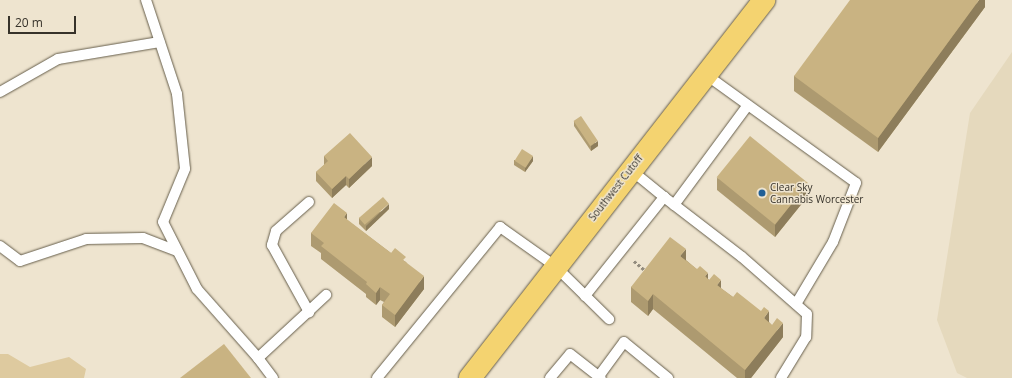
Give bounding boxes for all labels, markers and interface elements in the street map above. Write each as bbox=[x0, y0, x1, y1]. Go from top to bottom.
scale bar bbox=[10, 8, 78, 34]
text: 20 m bbox=[15, 14, 43, 31]
street label: Southwest Cutoff bbox=[587, 153, 645, 223]
place label: Clear Sky Cannabis Worcester bbox=[770, 181, 863, 204]
marker: Clear Sky Cannabis Worcester bbox=[757, 188, 767, 198]

